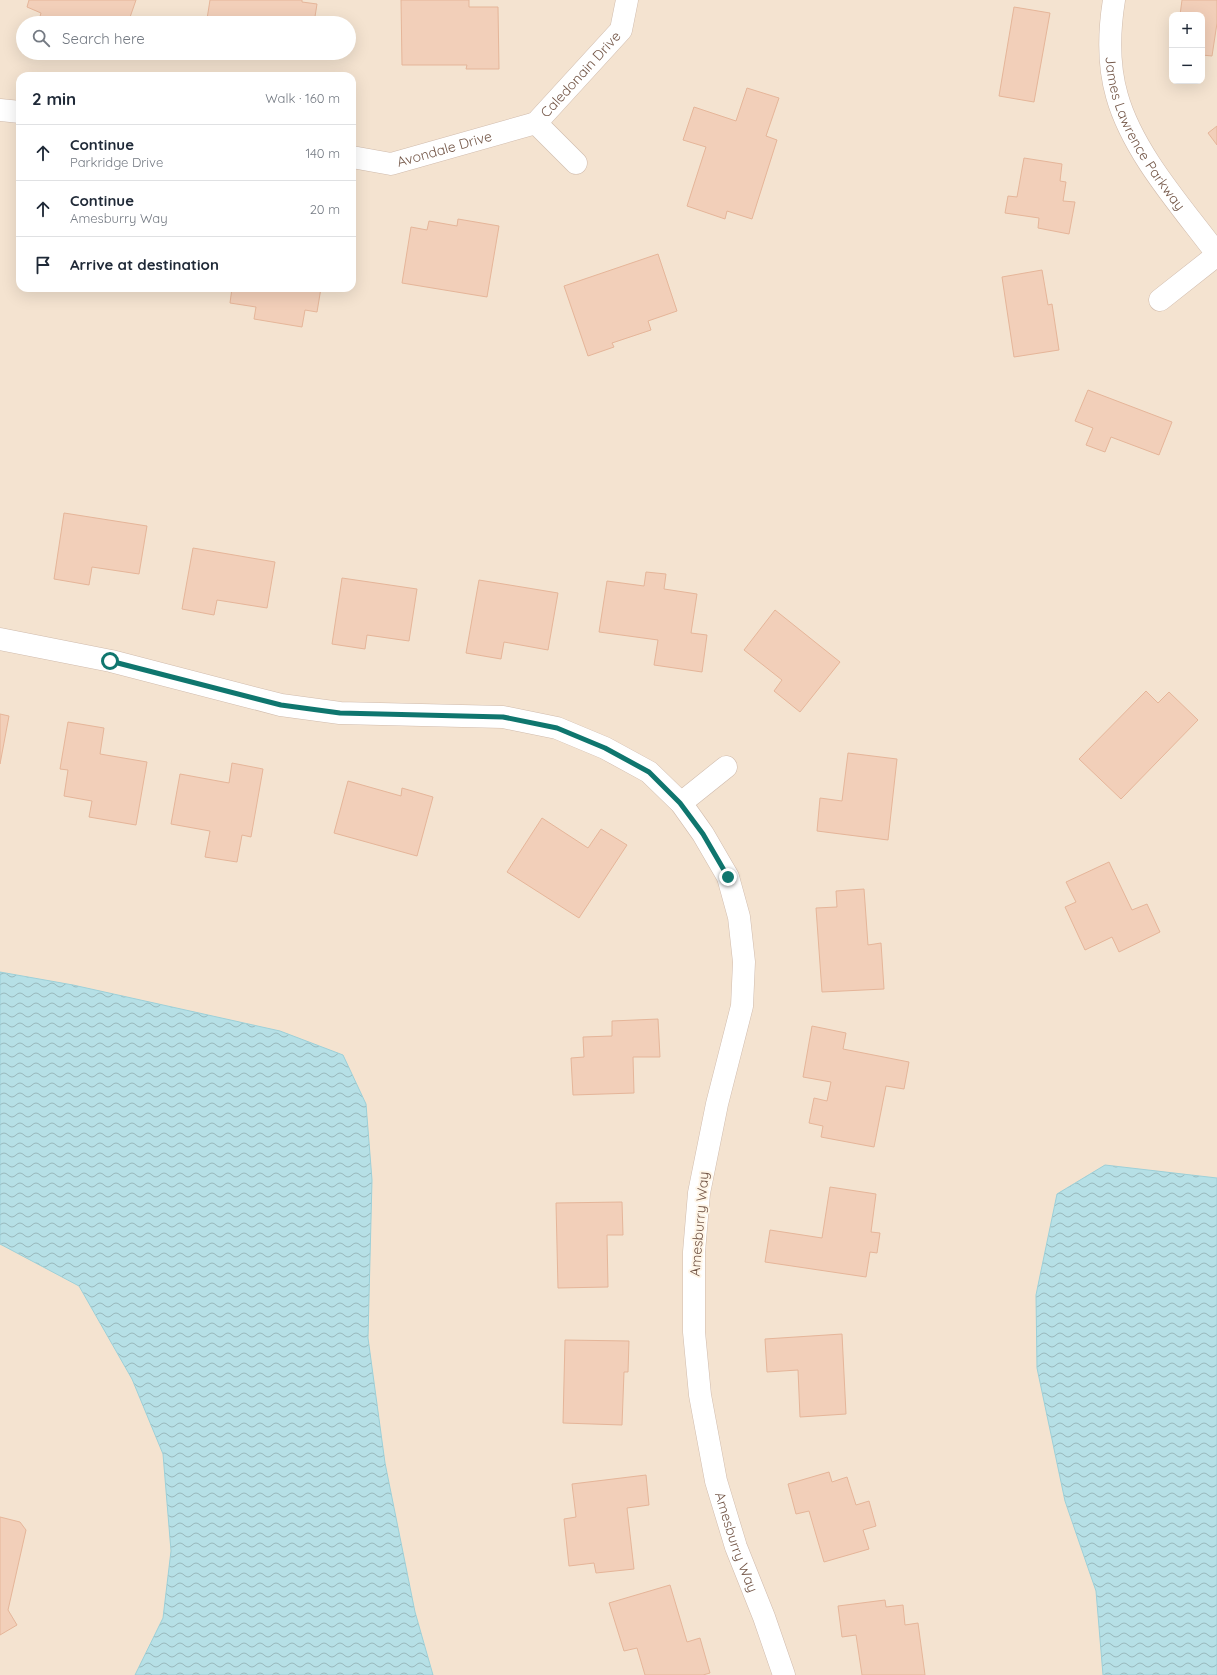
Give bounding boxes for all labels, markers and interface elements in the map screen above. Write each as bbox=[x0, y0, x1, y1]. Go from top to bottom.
map controls bbox=[1169, 12, 1205, 84]
button: + bbox=[1169, 12, 1205, 48]
search box bbox=[16, 16, 356, 60]
icon: search bbox=[30, 27, 52, 49]
street label: Caledonain Drive bbox=[536, 27, 625, 121]
text: Search here bbox=[62, 29, 145, 48]
button: − bbox=[1169, 48, 1205, 84]
street label: James Lawrence Parkway bbox=[1102, 56, 1189, 214]
text: 2 min bbox=[32, 88, 76, 109]
text: Walk · 160 m bbox=[265, 90, 340, 106]
street label: Avondale Drive bbox=[395, 127, 494, 171]
text: Continue bbox=[70, 135, 134, 154]
icon: ahead bbox=[32, 142, 54, 164]
text: 140 m bbox=[305, 145, 340, 161]
text: Parkridge Drive bbox=[70, 154, 163, 170]
text: Continue bbox=[70, 191, 134, 210]
icon: ahead bbox=[32, 198, 54, 220]
text: 20 m bbox=[310, 201, 340, 217]
text: Amesburry Way bbox=[70, 210, 168, 226]
icon: arrive bbox=[32, 254, 54, 276]
text: Arrive at destination bbox=[70, 255, 219, 274]
route start bbox=[101, 652, 119, 670]
route end bbox=[719, 868, 737, 886]
street label: Amesburry Way bbox=[685, 1171, 713, 1277]
street label: Amesburry Way bbox=[711, 1490, 762, 1595]

